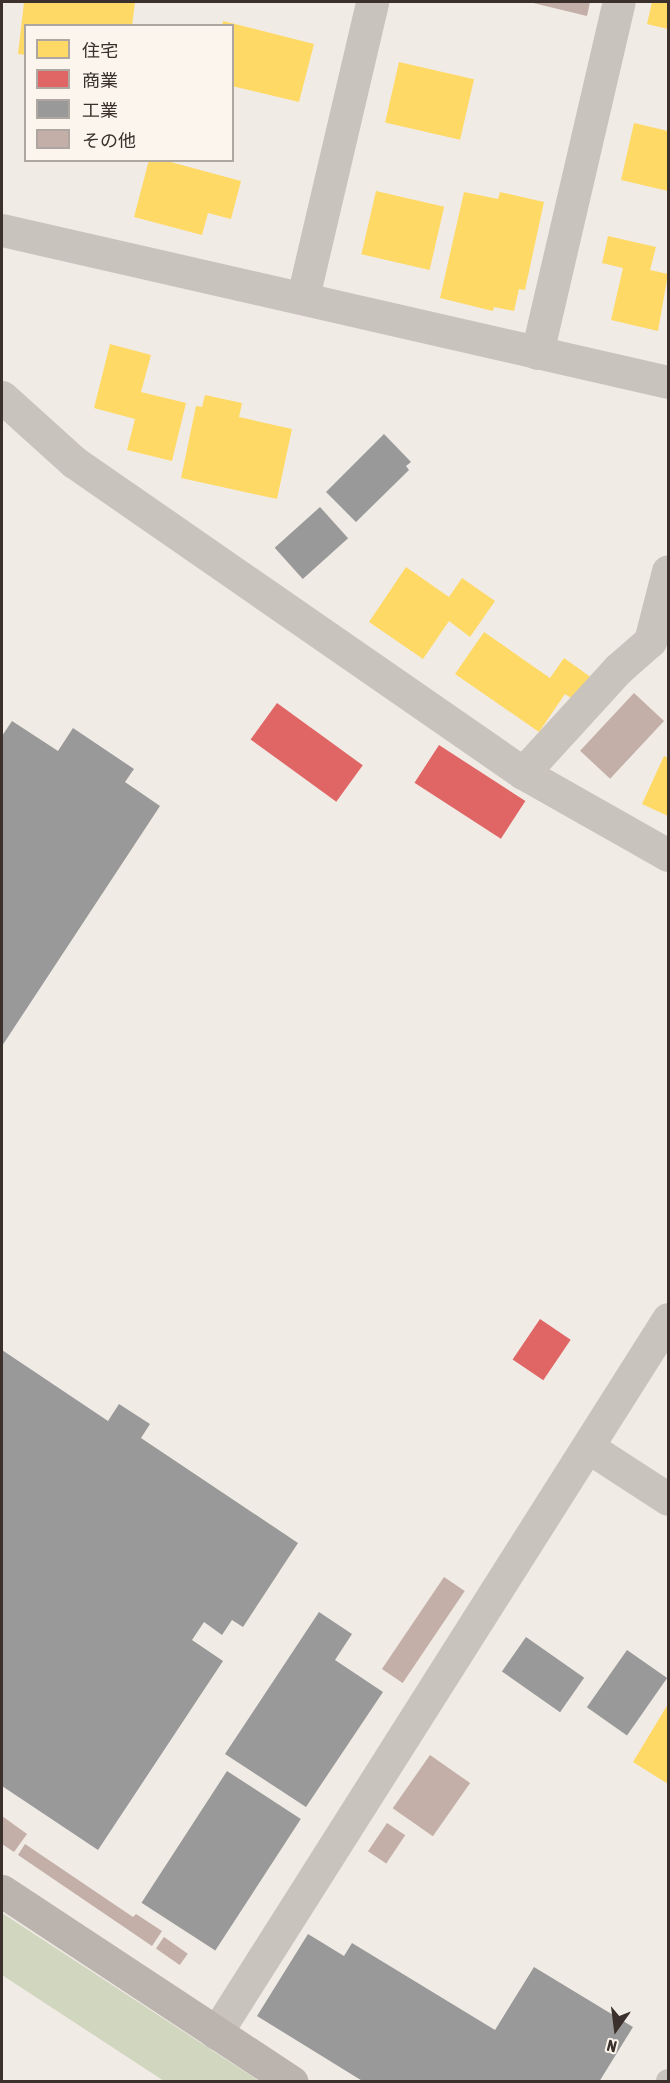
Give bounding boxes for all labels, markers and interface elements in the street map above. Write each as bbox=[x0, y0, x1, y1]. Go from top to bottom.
legend bbox=[24, 24, 234, 162]
text: 住宅 bbox=[82, 40, 118, 61]
text: 商業 bbox=[82, 70, 118, 91]
text: 工業 bbox=[82, 100, 118, 121]
text: その他 bbox=[82, 130, 136, 151]
north arrow bbox=[586, 1999, 646, 2059]
text: N bbox=[605, 2037, 618, 2056]

